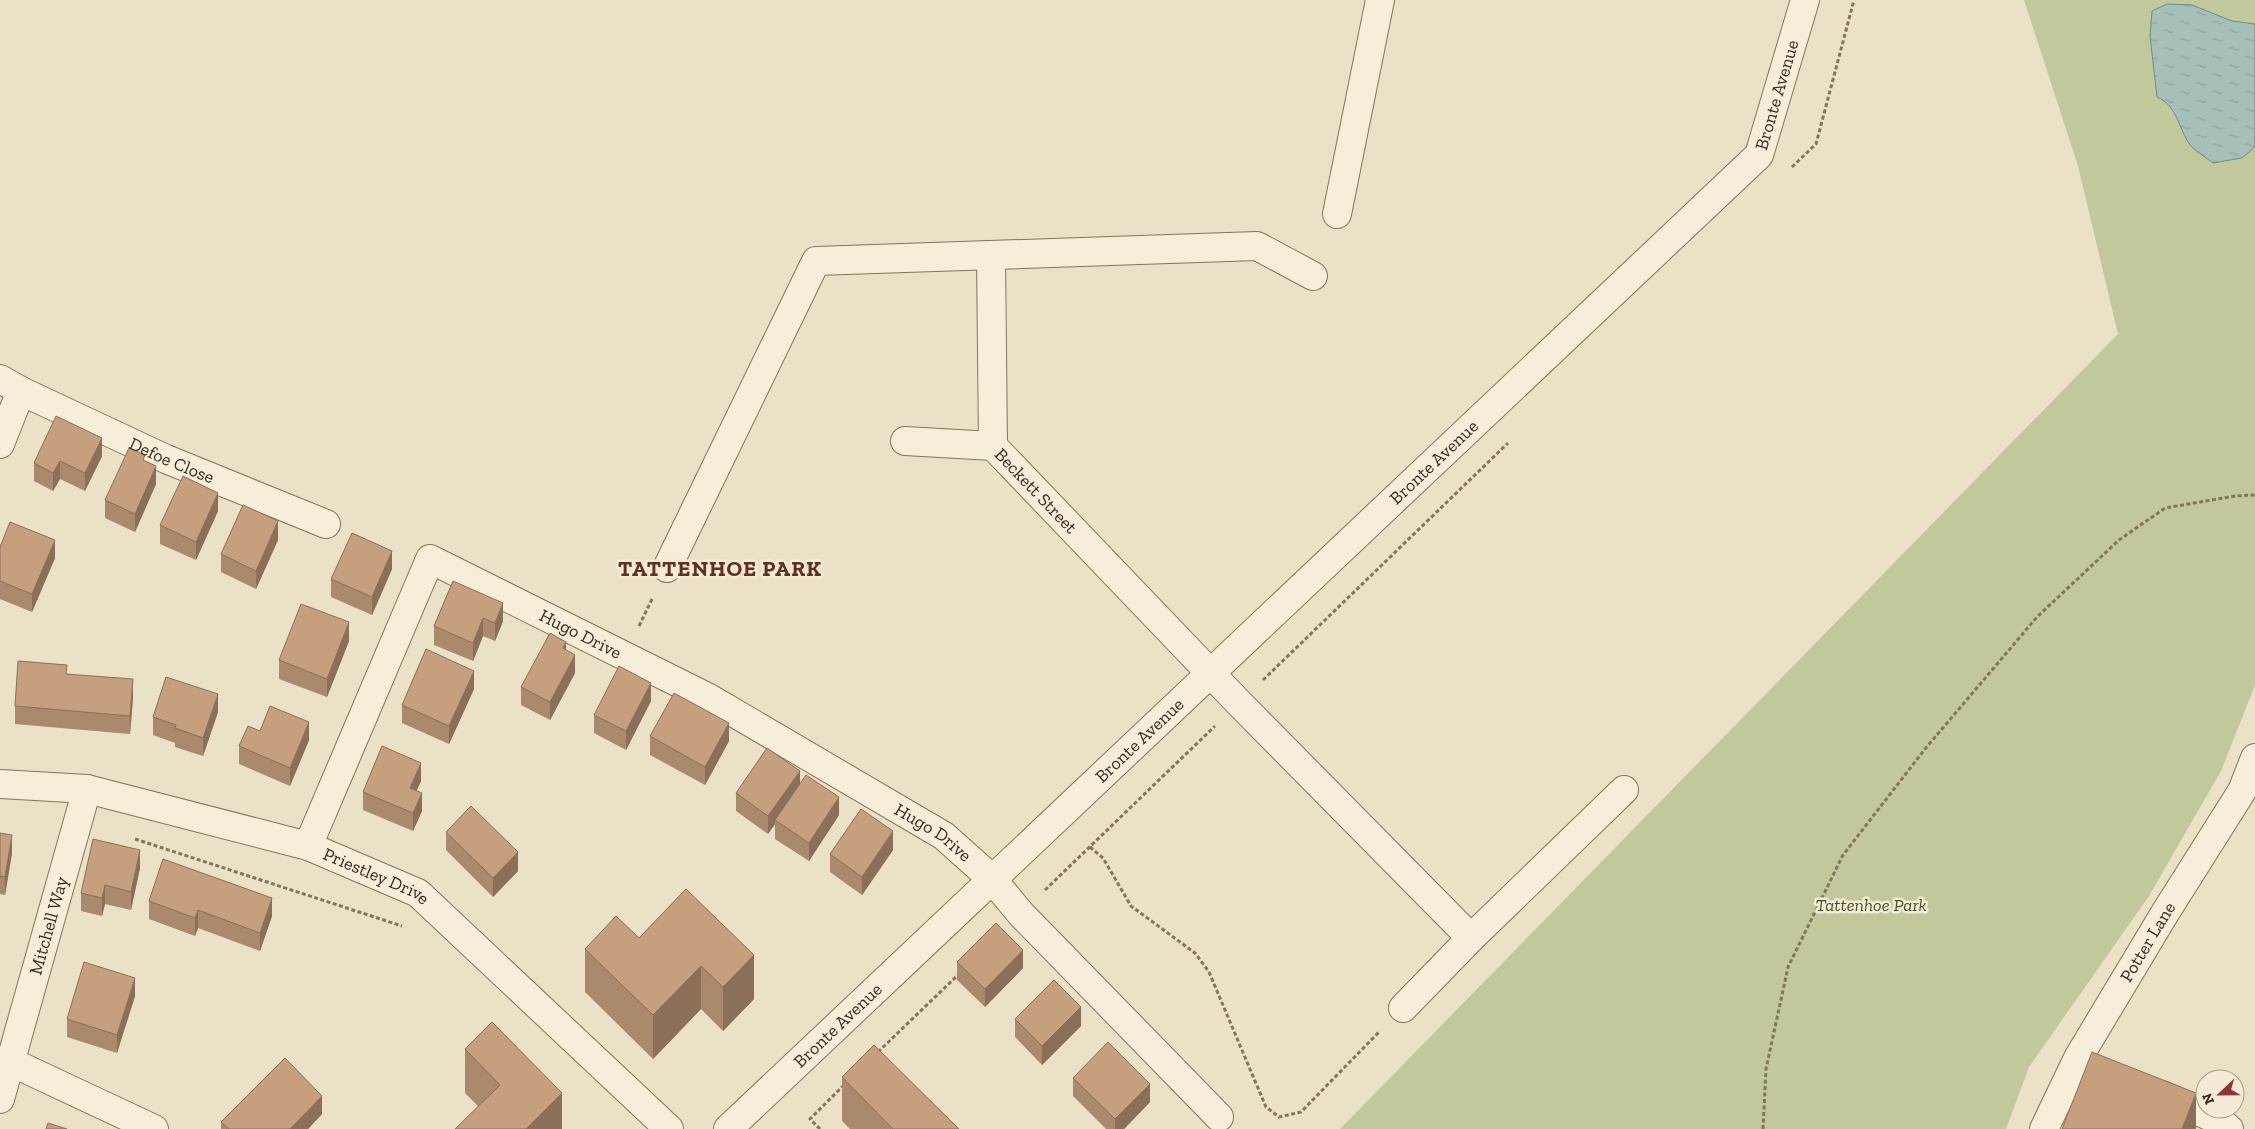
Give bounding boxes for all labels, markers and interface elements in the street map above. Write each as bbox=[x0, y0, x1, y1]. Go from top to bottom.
street label: Bronte Avenue bbox=[1750, 37, 1804, 153]
street label: Bronte Avenue bbox=[1385, 415, 1483, 509]
street label: Defoe Close bbox=[126, 432, 218, 488]
street label: Beckett Street bbox=[990, 443, 1082, 538]
district label: TATTENHOE PARK bbox=[618, 555, 822, 582]
street label: Hugo Drive bbox=[536, 604, 625, 664]
street label: Bronte Avenue bbox=[1091, 693, 1188, 787]
street label: Hugo Drive bbox=[891, 798, 976, 866]
street label: Priestley Drive bbox=[320, 843, 434, 909]
street label: Mitchell Way bbox=[24, 873, 73, 977]
park label: Tattenhoe Park bbox=[1815, 894, 1927, 916]
street label: Potter Lane bbox=[2115, 898, 2180, 986]
street label: Bronte Avenue bbox=[789, 978, 887, 1072]
north arrow bbox=[2195, 1069, 2245, 1119]
text: N bbox=[2198, 1090, 2218, 1107]

